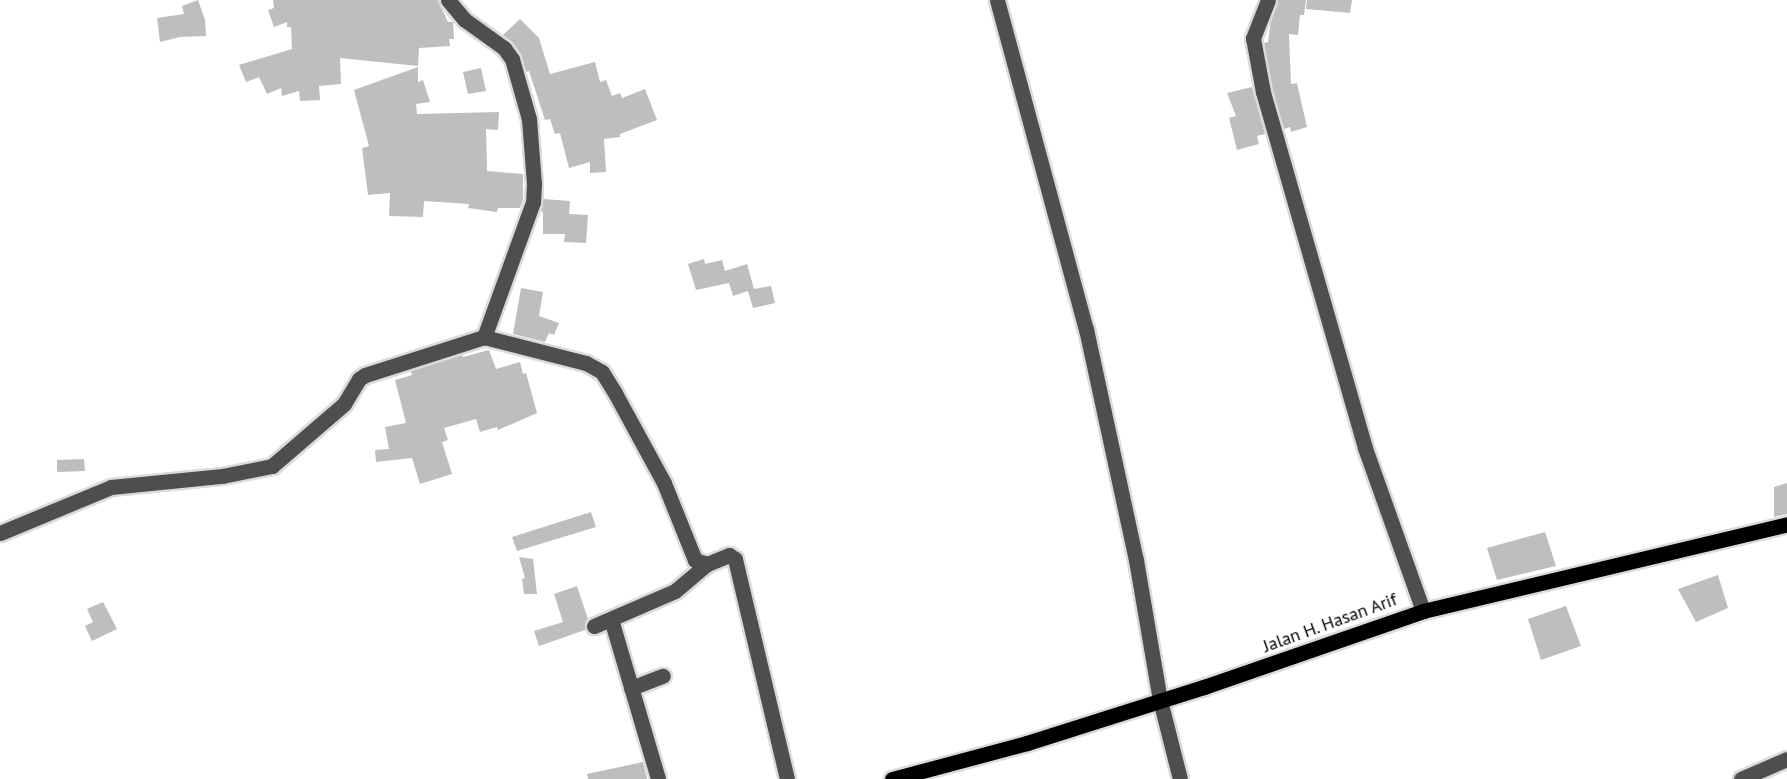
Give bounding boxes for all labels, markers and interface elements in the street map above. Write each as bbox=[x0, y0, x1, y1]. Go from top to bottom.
street label: Jalan H. Hasan Arif bbox=[1259, 588, 1401, 658]

